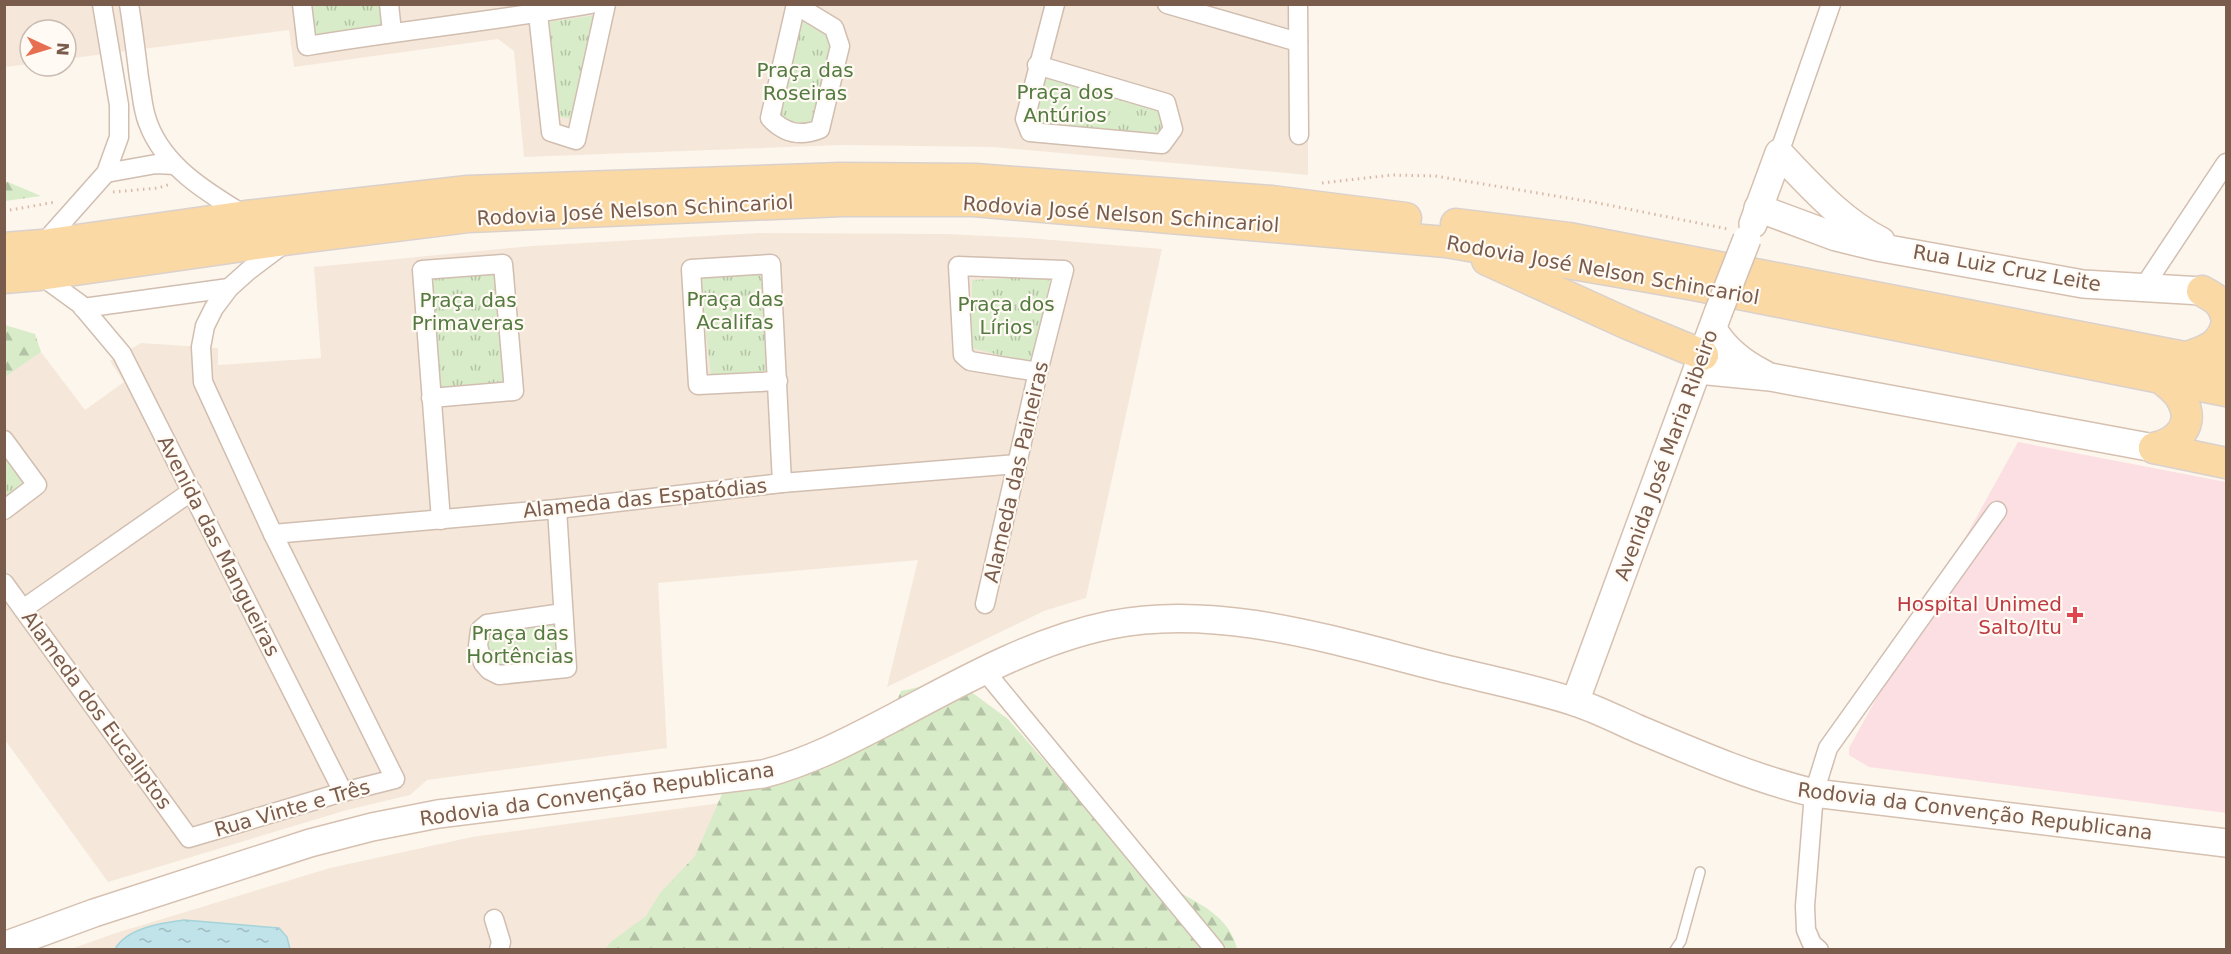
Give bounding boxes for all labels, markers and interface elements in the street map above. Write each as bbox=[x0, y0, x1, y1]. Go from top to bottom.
north arrow bbox=[18, 18, 78, 78]
text: N bbox=[53, 42, 72, 56]
park label: Praça das Roseiras bbox=[756, 58, 854, 105]
park label: Praça dos Antúrios bbox=[1016, 80, 1114, 127]
street label: Rodovia José Nelson Schincariol bbox=[476, 190, 794, 230]
street label: Rodovia José Nelson Schincariol bbox=[962, 191, 1280, 237]
street label: Rodovia José Nelson Schincariol bbox=[1445, 231, 1761, 309]
street label: Rua Luiz Cruz Leite bbox=[1911, 240, 2103, 296]
park label: Praça das Acalifas bbox=[686, 287, 784, 334]
park label: Praça das Primaveras bbox=[412, 288, 524, 335]
park label: Praça dos Lírios bbox=[957, 292, 1055, 339]
street label: Avenida José Maria Ribeiro bbox=[1609, 326, 1723, 584]
street label: Alameda das Paineiras bbox=[979, 359, 1053, 585]
street label: Avenida das Mangueiras bbox=[153, 432, 285, 660]
street label: Alameda das Espatódias bbox=[522, 473, 768, 523]
place label: Hospital Unimed Salto/Itu bbox=[1897, 592, 2062, 639]
street label: Alameda dos Eucaliptos bbox=[17, 606, 177, 814]
marker: Hospital Unimed Salto/Itu bbox=[2066, 606, 2084, 624]
park label: Praça das Hortências bbox=[466, 621, 574, 668]
street label: Rodovia da Convenção Republicana bbox=[418, 757, 776, 831]
street label: Rua Vinte e Três bbox=[211, 774, 373, 842]
street label: Rodovia da Convenção Republicana bbox=[1796, 777, 2154, 845]

